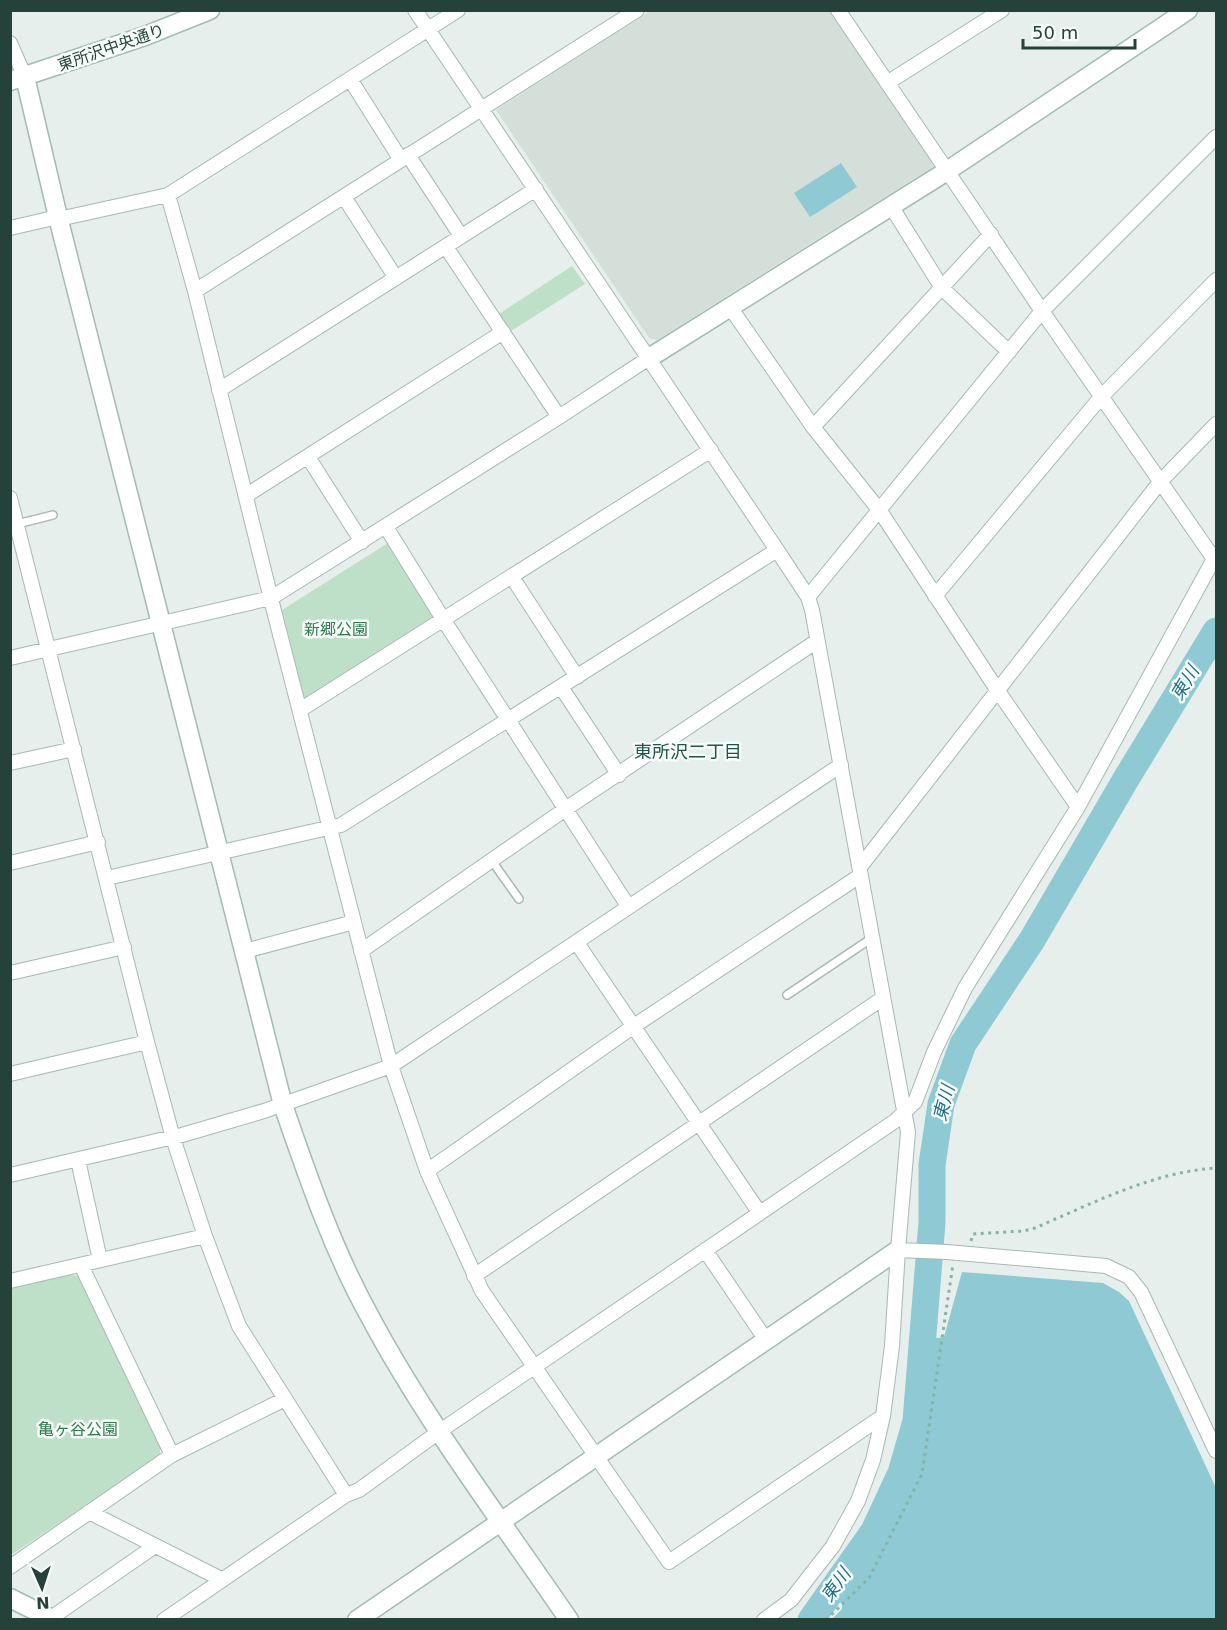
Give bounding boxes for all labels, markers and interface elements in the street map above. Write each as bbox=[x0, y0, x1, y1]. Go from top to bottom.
scale bar bbox=[1023, 12, 1136, 50]
street label: 東所沢中央通り bbox=[55, 20, 167, 75]
text: 50 m bbox=[1032, 22, 1078, 43]
park label: 新郷公園 bbox=[304, 620, 368, 639]
water label: 東川 bbox=[1166, 660, 1204, 704]
district label: 東所沢二丁目 bbox=[634, 741, 742, 762]
water label: 東川 bbox=[929, 1081, 959, 1123]
park label: 亀ヶ谷公園 bbox=[38, 1420, 118, 1439]
north arrow bbox=[12, 1558, 72, 1618]
water label: 東川 bbox=[817, 1562, 856, 1605]
text: N bbox=[36, 1593, 50, 1612]

